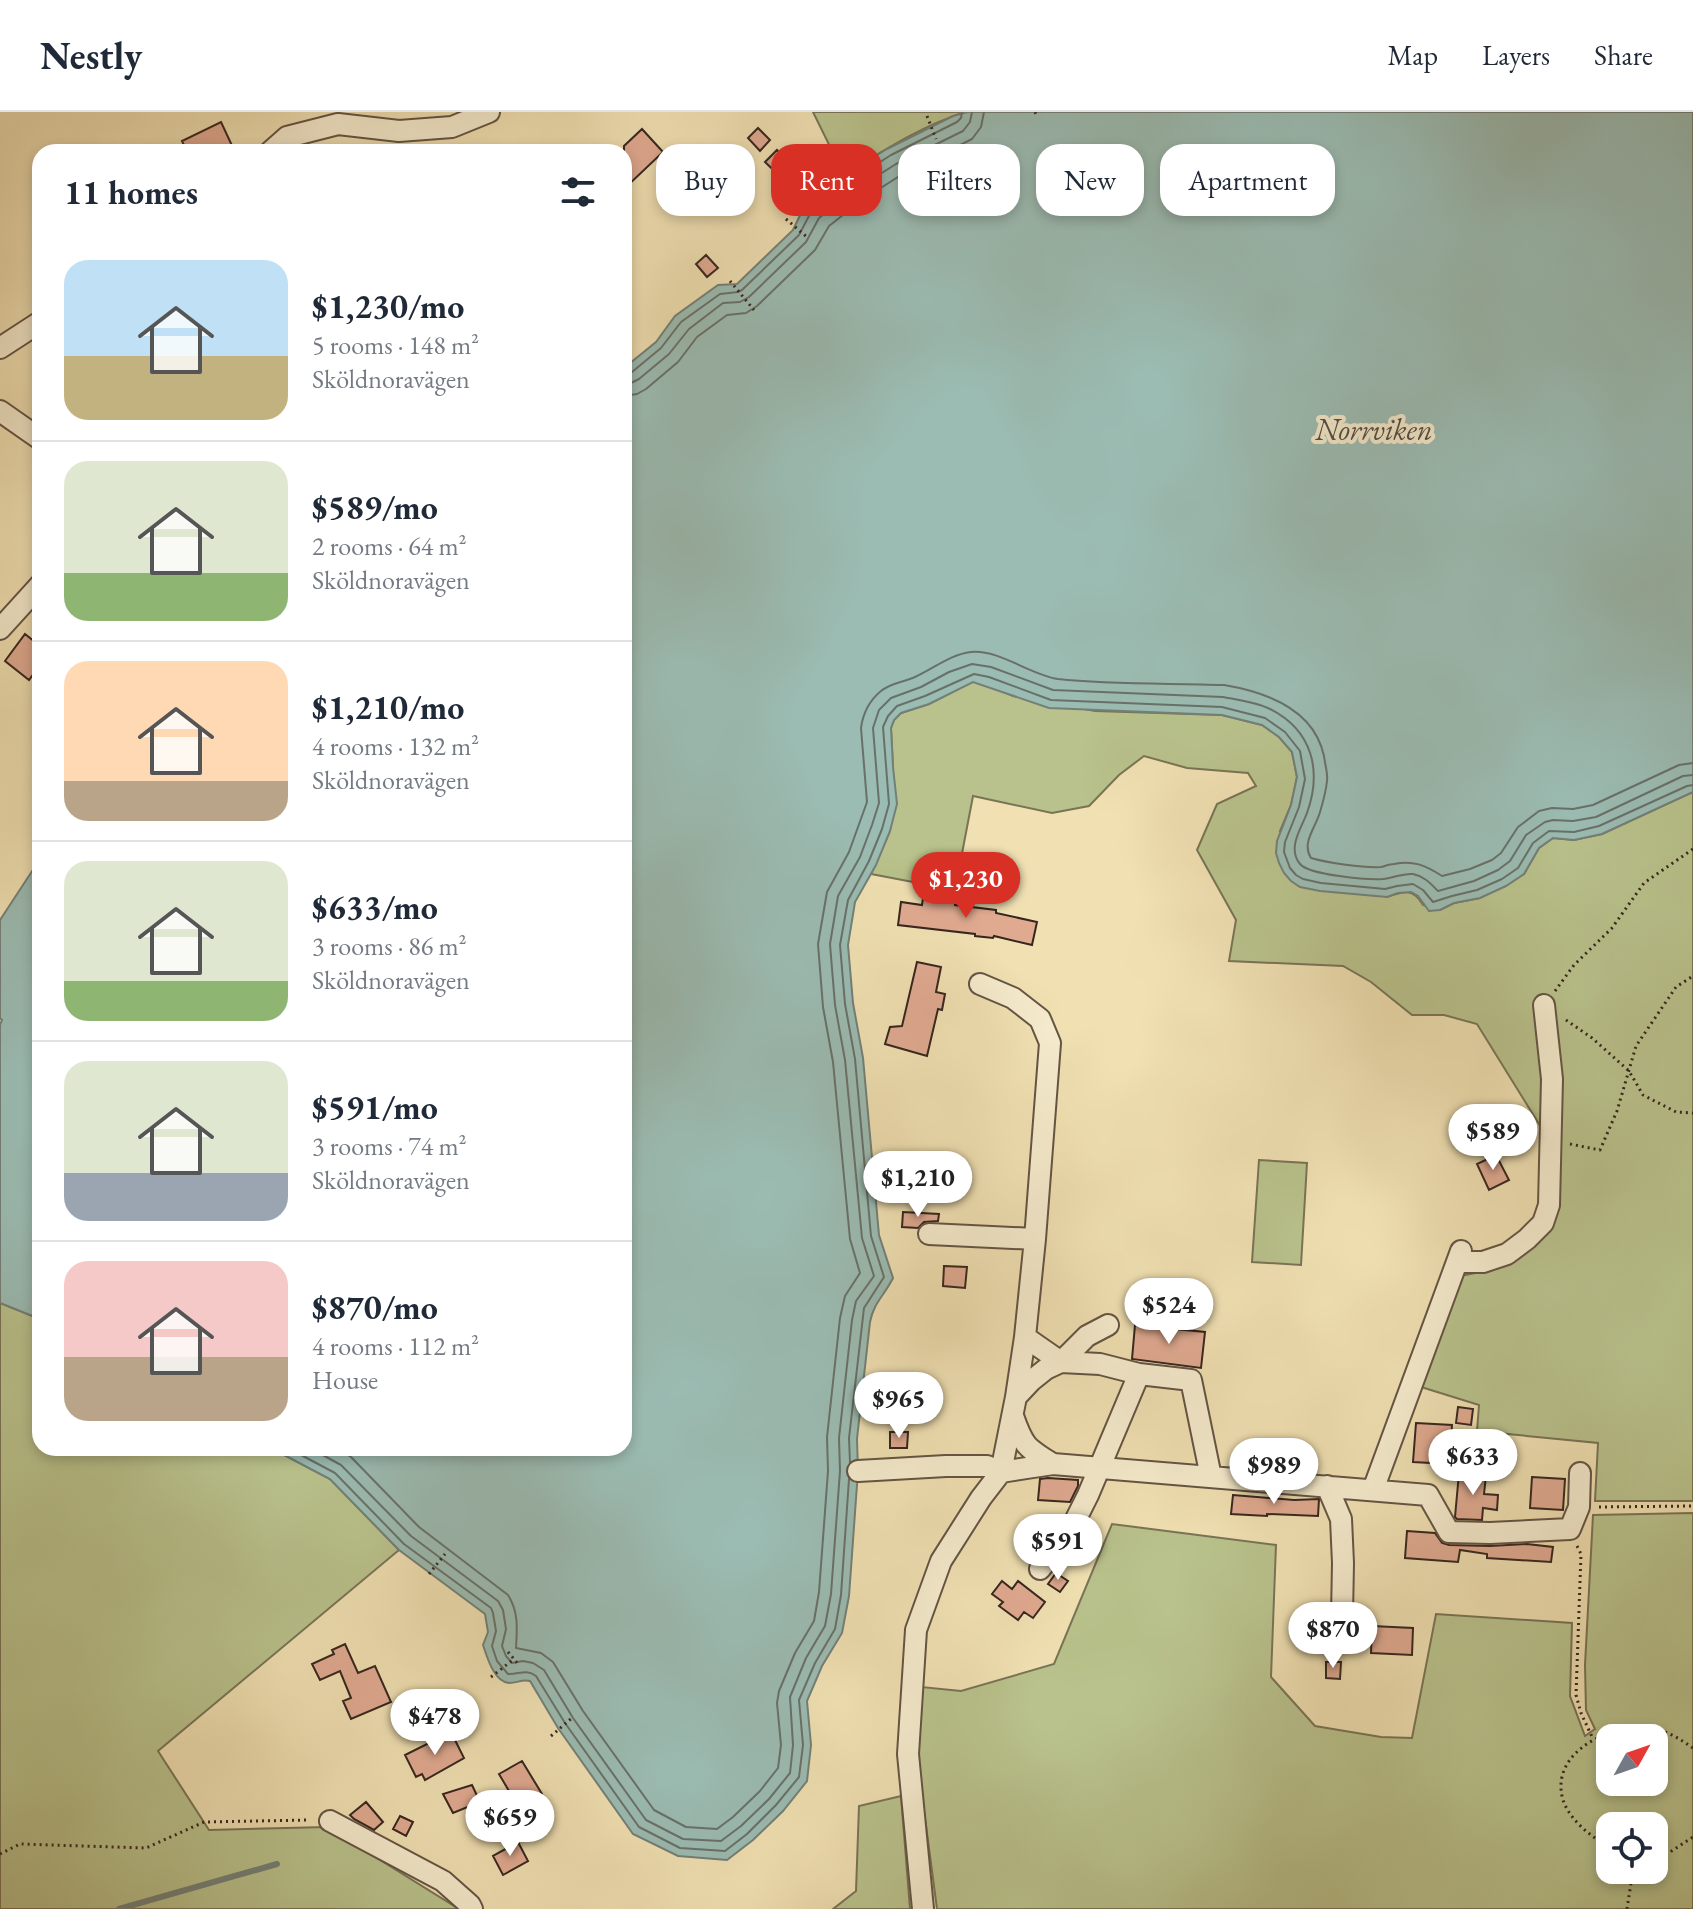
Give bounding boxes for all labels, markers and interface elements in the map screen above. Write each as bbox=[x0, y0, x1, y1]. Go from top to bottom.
text: Nestly bbox=[40, 31, 142, 80]
text: Map bbox=[1388, 37, 1438, 73]
text: Layers bbox=[1482, 37, 1550, 73]
text: Share bbox=[1594, 37, 1653, 73]
chip: Buy bbox=[656, 144, 755, 216]
chip: Rent bbox=[771, 144, 882, 216]
chip: Filters bbox=[898, 144, 1020, 216]
chip: New bbox=[1036, 144, 1144, 216]
chip: Apartment bbox=[1160, 144, 1335, 216]
text: 11 homes bbox=[64, 170, 198, 214]
icon: filters bbox=[556, 170, 600, 214]
text: $1,230/mo bbox=[312, 284, 464, 328]
icon: home bbox=[128, 292, 224, 388]
text: 5 rooms · 148 m² bbox=[312, 328, 479, 362]
text: Sköldnoravägen bbox=[312, 362, 470, 396]
water label: Norrviken bbox=[1314, 410, 1433, 449]
text: $589/mo bbox=[312, 485, 438, 529]
icon: home bbox=[128, 493, 224, 589]
text: 2 rooms · 64 m² bbox=[312, 529, 467, 563]
text: Sköldnoravägen bbox=[312, 563, 470, 597]
text: $1,210/mo bbox=[312, 685, 464, 729]
icon: home bbox=[128, 693, 224, 789]
text: 4 rooms · 132 m² bbox=[312, 729, 479, 763]
text: Sköldnoravägen bbox=[312, 763, 470, 797]
pin: $1,230 bbox=[901, 852, 1031, 920]
text: $1,230 bbox=[929, 861, 1003, 895]
text: $633/mo bbox=[312, 885, 438, 929]
icon: home bbox=[128, 893, 224, 989]
text: 3 rooms · 86 m² bbox=[312, 929, 467, 963]
text: Sköldnoravägen bbox=[312, 963, 470, 997]
text: $591/mo bbox=[312, 1085, 438, 1129]
icon: home bbox=[128, 1093, 224, 1189]
pin: $589 bbox=[1446, 1104, 1540, 1172]
text: $589 bbox=[1466, 1113, 1520, 1147]
text: 3 rooms · 74 m² bbox=[312, 1129, 467, 1163]
pin: $1,210 bbox=[853, 1151, 983, 1219]
text: $1,210 bbox=[881, 1160, 955, 1194]
text: Sköldnoravägen bbox=[312, 1163, 470, 1197]
pin: $524 bbox=[1122, 1278, 1216, 1346]
text: $870/mo bbox=[312, 1285, 438, 1329]
text: $524 bbox=[1142, 1287, 1196, 1321]
icon: home bbox=[128, 1293, 224, 1389]
text: 4 rooms · 112 m² bbox=[312, 1329, 479, 1363]
text: House bbox=[312, 1363, 378, 1397]
pin: $965 bbox=[852, 1372, 946, 1440]
text: $965 bbox=[872, 1381, 926, 1415]
pin: $633 bbox=[1426, 1429, 1520, 1497]
pin: $989 bbox=[1227, 1438, 1321, 1506]
text: $633 bbox=[1446, 1438, 1500, 1472]
text: $989 bbox=[1247, 1447, 1301, 1481]
pin: $591 bbox=[1011, 1514, 1105, 1582]
text: $591 bbox=[1031, 1523, 1085, 1557]
pin: $870 bbox=[1286, 1602, 1380, 1670]
text: $870 bbox=[1306, 1611, 1360, 1645]
pin: $478 bbox=[388, 1689, 482, 1757]
text: $478 bbox=[408, 1698, 462, 1732]
north arrow bbox=[1596, 1724, 1668, 1796]
map controls bbox=[1596, 1724, 1668, 1884]
pin: $659 bbox=[463, 1790, 557, 1858]
text: $659 bbox=[483, 1799, 537, 1833]
button: locate bbox=[1596, 1812, 1668, 1884]

